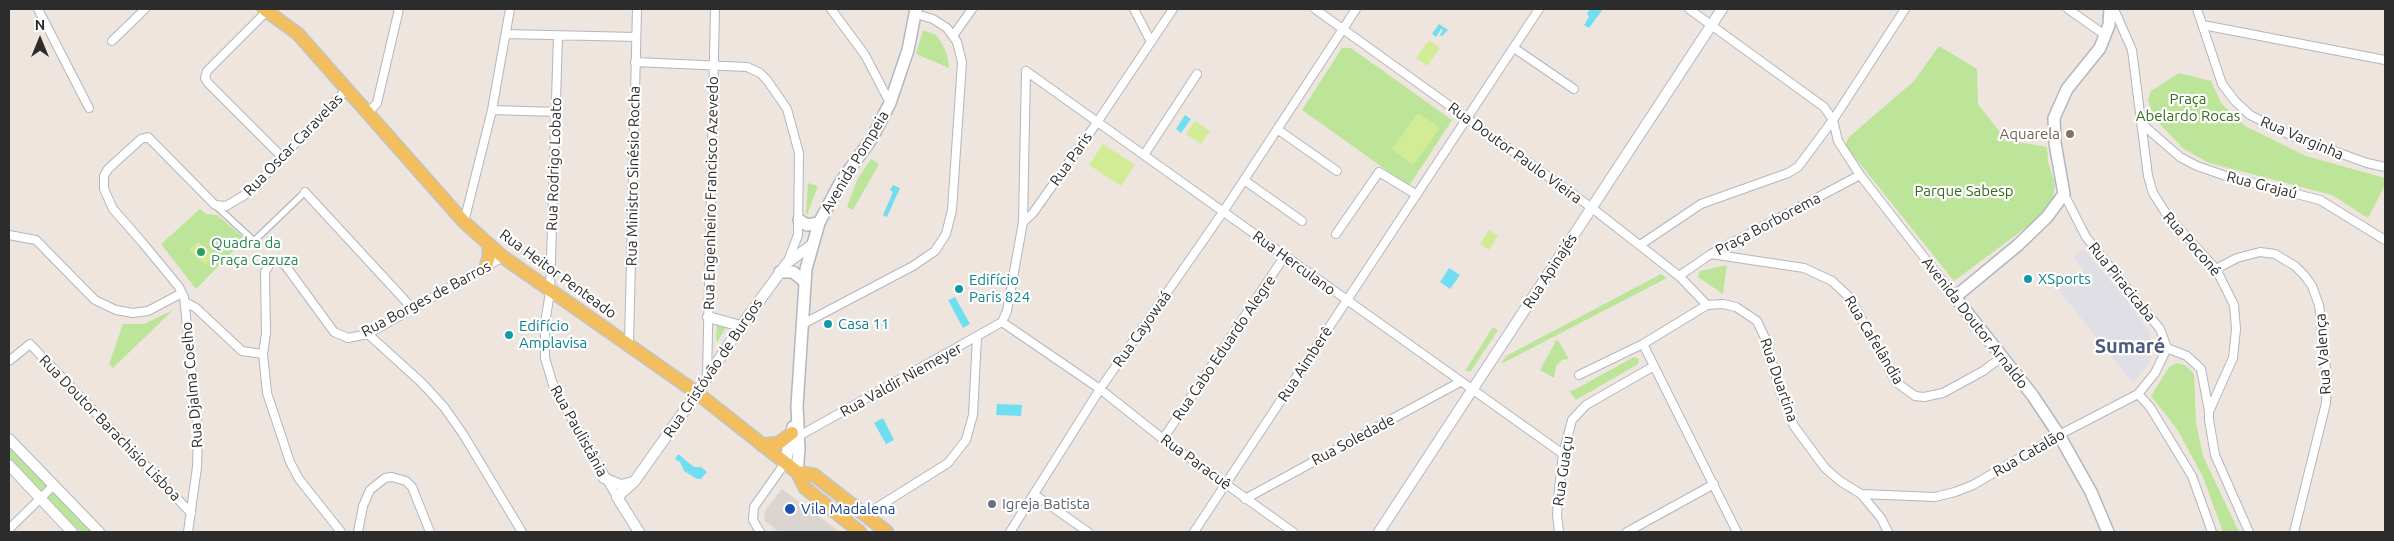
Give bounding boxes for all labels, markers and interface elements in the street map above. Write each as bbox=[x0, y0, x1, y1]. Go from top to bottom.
north arrow bbox=[15, 15, 65, 65]
text: N bbox=[35, 17, 45, 33]
street label: Rua Engenheiro Francisco Azevedo bbox=[700, 76, 722, 310]
street label: Rua Ministro Sinésio Rocha bbox=[622, 86, 644, 266]
street label: Rua Oscar Caravelas bbox=[240, 90, 346, 200]
park label: Praça Abelardo Rocas bbox=[2136, 90, 2240, 125]
street label: Rua Rodrigo Lobato bbox=[543, 97, 565, 231]
street label: Rua Doutor Paulo Vieira bbox=[1445, 98, 1585, 208]
street label: Avenida Pompeia bbox=[817, 108, 893, 216]
street label: Rua Varginha bbox=[2258, 112, 2346, 164]
place label: Aquarela bbox=[2000, 125, 2060, 143]
marker: Aquarela bbox=[2064, 128, 2076, 140]
street label: Rua Paris bbox=[1046, 129, 1096, 189]
street label: Rua Grajaú bbox=[2225, 168, 2299, 202]
park label: Parque Sabesp bbox=[1914, 182, 2014, 200]
street label: Praça Borborema bbox=[1712, 189, 1824, 259]
street label: Rua Poconé bbox=[2159, 208, 2225, 280]
street label: Rua Heitor Penteado bbox=[496, 226, 620, 322]
street label: Rua Herculano bbox=[1249, 227, 1339, 299]
street label: Rua Apinajés bbox=[1519, 230, 1581, 312]
place label: Quadra da Praça Cazuza bbox=[211, 234, 298, 269]
street label: Rua Piracicaba bbox=[2085, 239, 2159, 325]
marker: Quadra da Praça Cazuza bbox=[195, 246, 207, 258]
street label: Avenida Doutor Arnaldo bbox=[1918, 254, 2032, 392]
street label: Rua Borges de Barros bbox=[358, 257, 494, 341]
place label: XSports bbox=[2038, 270, 2091, 288]
place label: Edifício Paris 824 bbox=[969, 271, 1030, 306]
street label: Rua Cabo Eduardo Alegre bbox=[1169, 272, 1279, 424]
marker: XSports bbox=[2022, 273, 2034, 285]
marker: Edifício Paris 824 bbox=[953, 283, 965, 295]
street label: Rua Cayowaá bbox=[1109, 287, 1175, 371]
street label: Rua Cafelândia bbox=[1840, 292, 1908, 388]
street label: Rua Cristóvão de Burgos bbox=[660, 295, 766, 441]
street label: Rua Valença bbox=[2311, 313, 2335, 395]
place label: Casa 11 bbox=[838, 315, 889, 333]
place label: Edifício Amplavisa bbox=[519, 317, 587, 352]
marker: Casa 11 bbox=[822, 318, 834, 330]
street label: Rua Djalma Coelho bbox=[178, 321, 206, 449]
street label: Rua Aimberê bbox=[1274, 323, 1336, 405]
marker: Edifício Amplavisa bbox=[503, 329, 515, 341]
district label: Sumaré bbox=[2095, 334, 2165, 358]
street label: Rua Duartina bbox=[1756, 336, 1802, 424]
street label: Rua Valdir Niemeyer bbox=[837, 339, 965, 421]
street label: Rua Doutor Barachisio Lisboa bbox=[35, 351, 185, 505]
street label: Rua Paulistânia bbox=[546, 382, 612, 480]
street label: Rua Soledade bbox=[1308, 411, 1398, 469]
street label: Rua Catalão bbox=[1990, 425, 2068, 481]
street label: Rua Paracuê bbox=[1157, 430, 1235, 494]
street label: Rua Guaçu bbox=[1549, 435, 1577, 507]
place label: Igreja Batista bbox=[1002, 495, 1090, 513]
marker: Igreja Batista bbox=[986, 498, 998, 510]
place label: Vila Madalena bbox=[801, 500, 895, 518]
marker: Vila Madalena bbox=[783, 502, 797, 516]

